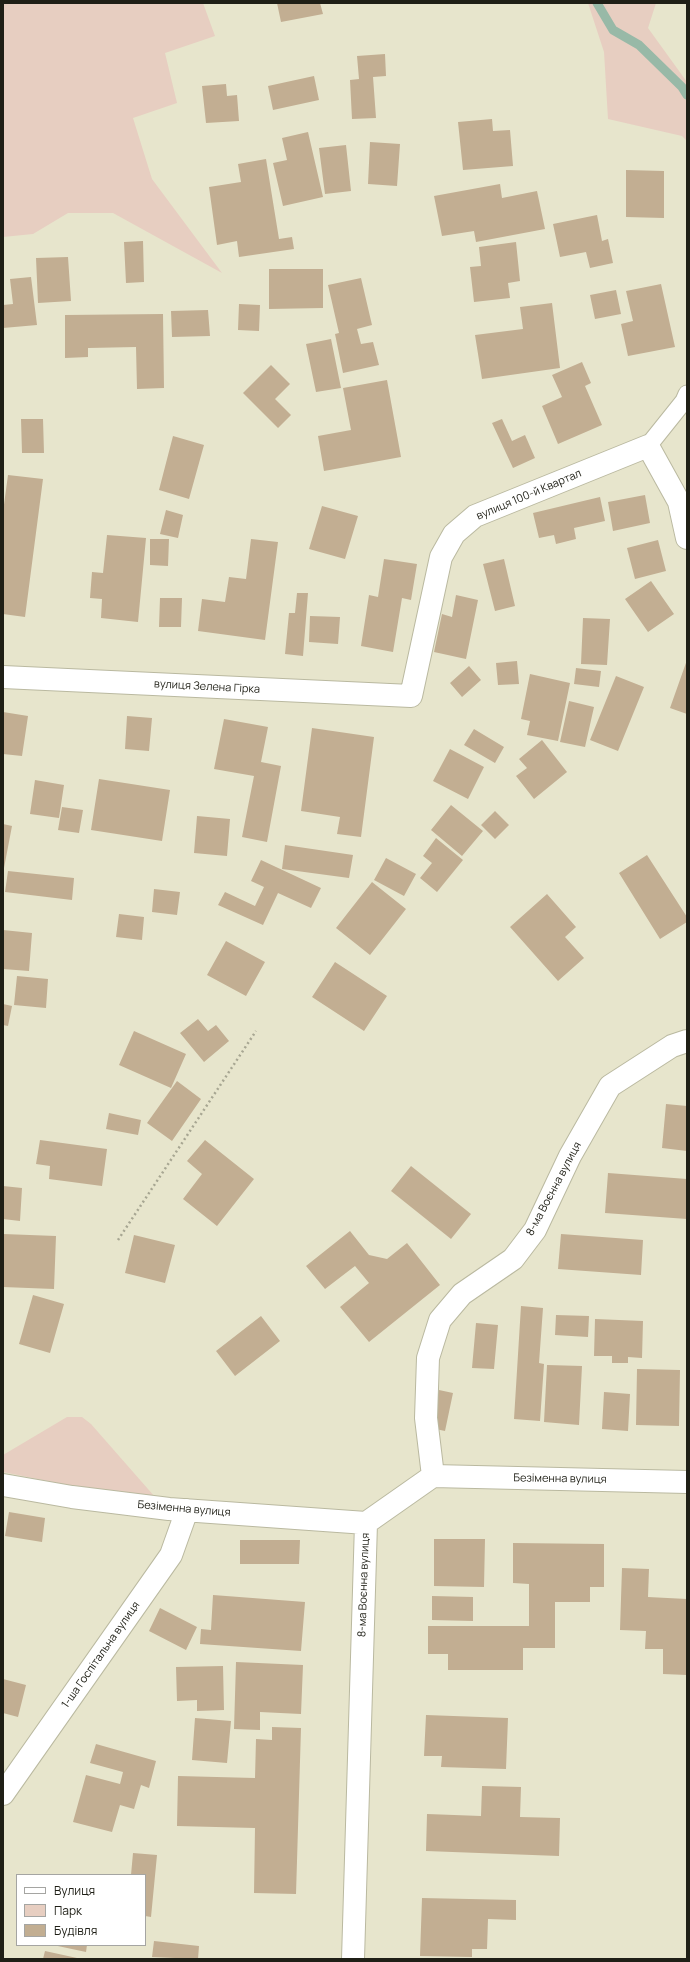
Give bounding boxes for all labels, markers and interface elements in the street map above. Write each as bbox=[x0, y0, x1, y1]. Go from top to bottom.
street label: вулиця 100-й Квартал bbox=[475, 467, 583, 523]
street label: вулиця Зелена Гірка bbox=[154, 678, 260, 696]
street label: 8-ма Воєнна вулиця bbox=[524, 1140, 584, 1238]
street label: Безіменна вулиця bbox=[513, 1472, 607, 1486]
street label: Безіменна вулиця bbox=[137, 1498, 231, 1520]
street label: 8-ма Воєнна вулиця bbox=[356, 1533, 372, 1637]
street label: 1-ша Госпітальна вулиця bbox=[59, 1599, 143, 1711]
legend bbox=[16, 1874, 146, 1946]
text: Вулиця bbox=[54, 1882, 95, 1899]
text: Парк bbox=[54, 1902, 82, 1919]
text: Будівля bbox=[54, 1922, 97, 1939]

